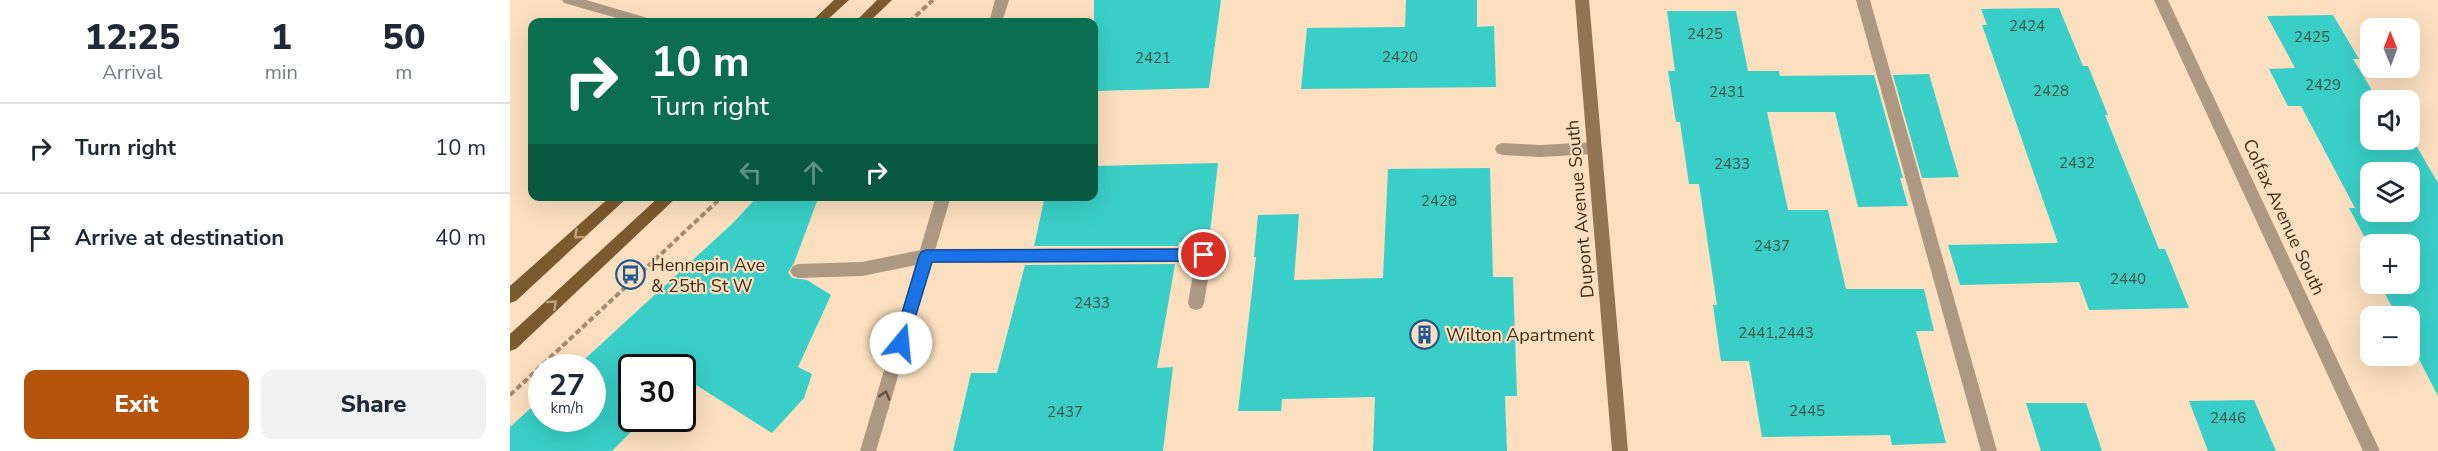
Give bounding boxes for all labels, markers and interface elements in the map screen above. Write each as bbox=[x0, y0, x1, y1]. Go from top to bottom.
text: 12:25 bbox=[84, 13, 180, 62]
text: 1 bbox=[270, 13, 292, 62]
text: 50 bbox=[382, 13, 426, 62]
house number: 2424 bbox=[2009, 16, 2045, 36]
north arrow bbox=[2360, 18, 2420, 78]
map controls bbox=[2360, 18, 2420, 366]
house number: 2425 bbox=[1687, 24, 1723, 44]
house number: 2425 bbox=[2294, 27, 2330, 47]
text: 10 m bbox=[651, 34, 750, 91]
icon: right bbox=[552, 42, 630, 120]
house number: 2420 bbox=[1382, 47, 1418, 67]
house number: 2421 bbox=[1135, 48, 1171, 68]
text: Arrival bbox=[102, 59, 162, 86]
text: min bbox=[265, 59, 298, 86]
text: m bbox=[395, 59, 412, 86]
house number: 2429 bbox=[2305, 75, 2341, 95]
house number: 2428 bbox=[2033, 81, 2069, 101]
house number: 2431 bbox=[1709, 82, 1745, 102]
text: Turn right bbox=[651, 88, 769, 125]
button: sound bbox=[2360, 90, 2420, 150]
street label: Dupont Avenue South bbox=[1560, 119, 1600, 299]
icon: right bbox=[24, 132, 57, 165]
text: Turn right bbox=[75, 133, 176, 163]
text: 10 m bbox=[435, 133, 486, 163]
street label: Colfax Avenue South bbox=[2237, 135, 2331, 299]
house number: 2432 bbox=[2059, 153, 2095, 173]
house number: 2433 bbox=[1714, 154, 1750, 174]
icon: left bbox=[734, 156, 767, 189]
icon: ahead bbox=[797, 156, 830, 189]
icon: right bbox=[860, 156, 893, 189]
button: layers bbox=[2360, 162, 2420, 222]
house number: 2428 bbox=[1421, 191, 1457, 211]
icon: arrive bbox=[24, 222, 57, 255]
text: Arrive at destination bbox=[75, 223, 284, 253]
text: 40 m bbox=[435, 223, 486, 253]
one-way arrow bbox=[574, 228, 585, 239]
pin bbox=[1178, 229, 1229, 280]
button: + bbox=[2360, 234, 2420, 294]
house number: 2437 bbox=[1754, 236, 1790, 256]
icon: arrive bbox=[1187, 238, 1220, 271]
place label: Hennepin Ave & 25th St W bbox=[651, 253, 765, 298]
bus stop icon: Hennepin Ave & 25th St W bbox=[614, 259, 646, 291]
house number: 2440 bbox=[2110, 269, 2146, 289]
house number: 2433 bbox=[1074, 293, 1110, 313]
one-way arrow bbox=[546, 300, 557, 311]
button: − bbox=[2360, 306, 2420, 366]
position arrow bbox=[869, 311, 933, 375]
building icon: Wilton Apartment bbox=[1409, 319, 1441, 351]
place label: Wilton Apartment bbox=[1446, 323, 1595, 347]
house number: 2441,2443 bbox=[1738, 323, 1814, 343]
speed limit sign: 30 bbox=[618, 354, 696, 432]
text: 27 bbox=[549, 365, 585, 406]
button: Exit bbox=[24, 370, 249, 439]
button: Share bbox=[261, 370, 486, 439]
one-way arrow bbox=[878, 390, 890, 401]
text: km/h bbox=[550, 398, 584, 418]
house number: 2445 bbox=[1789, 401, 1825, 421]
house number: 2437 bbox=[1047, 402, 1083, 422]
house number: 2446 bbox=[2210, 408, 2246, 428]

